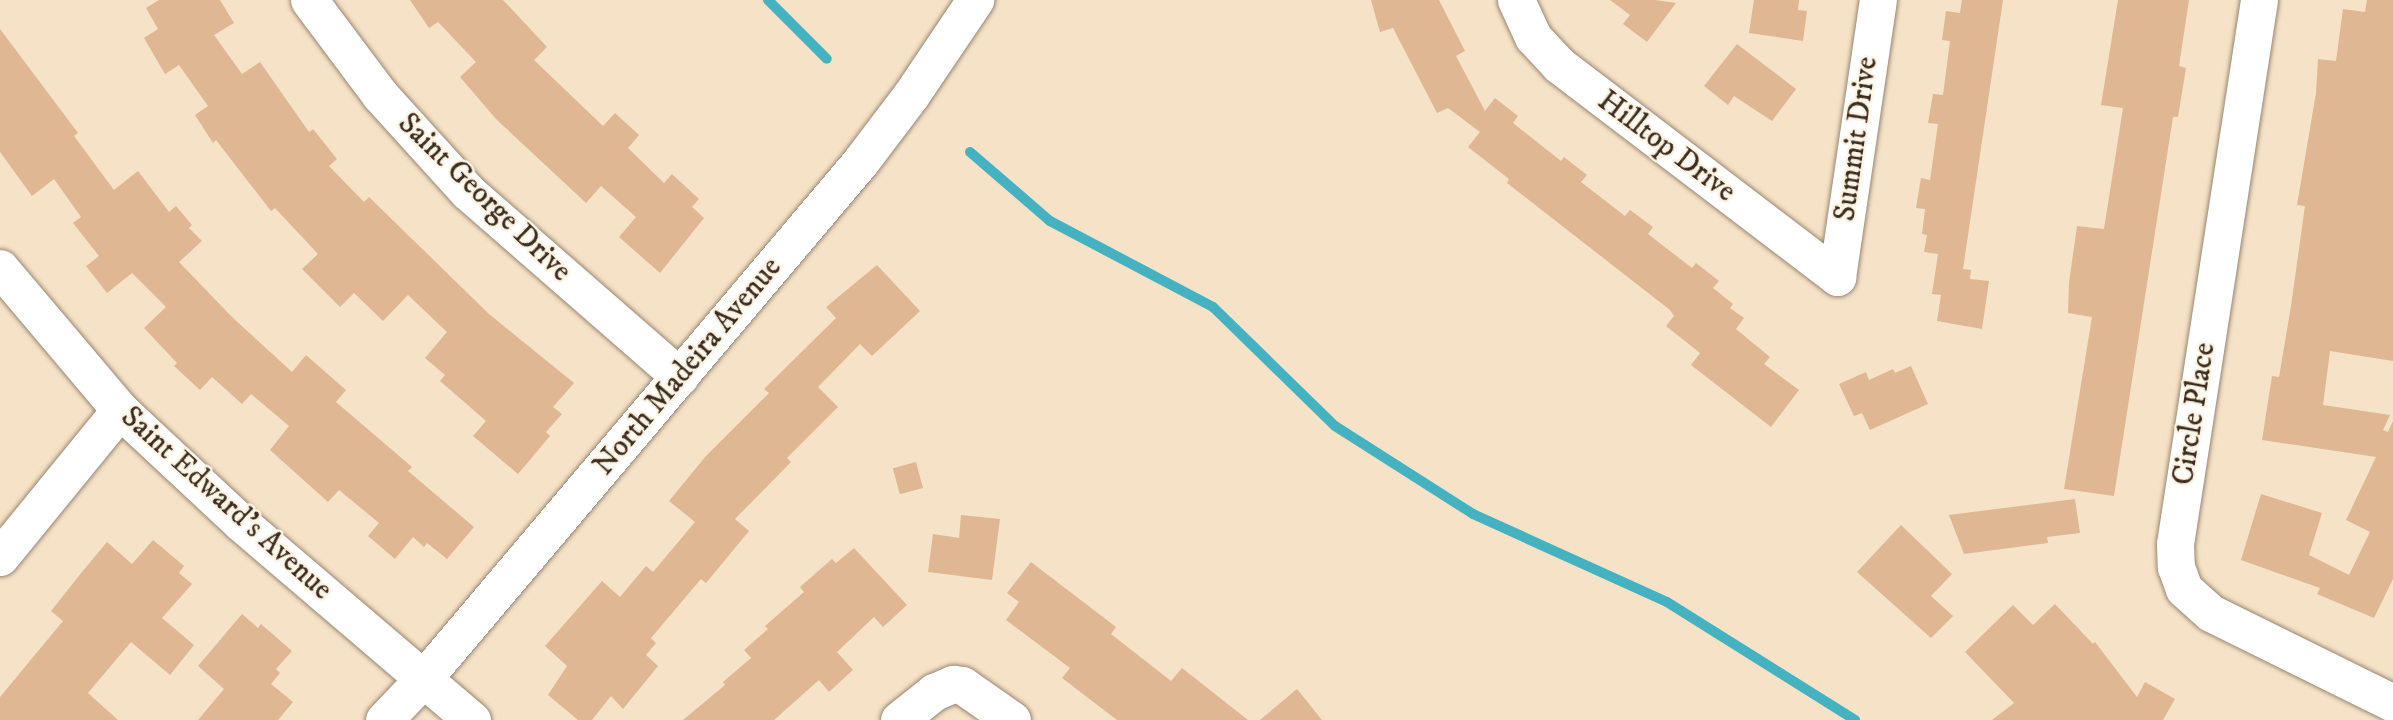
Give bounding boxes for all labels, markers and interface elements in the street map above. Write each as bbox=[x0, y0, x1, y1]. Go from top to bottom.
street label: Summit Drive bbox=[1828, 54, 1886, 224]
street label: Hilltop Drive bbox=[1590, 83, 1742, 211]
street label: Saint George Drive bbox=[390, 106, 578, 290]
street label: North Madeira Avenue bbox=[586, 251, 790, 483]
street label: Circle Place bbox=[2166, 340, 2224, 488]
street label: Saint Edward's Avenue bbox=[113, 400, 339, 608]

